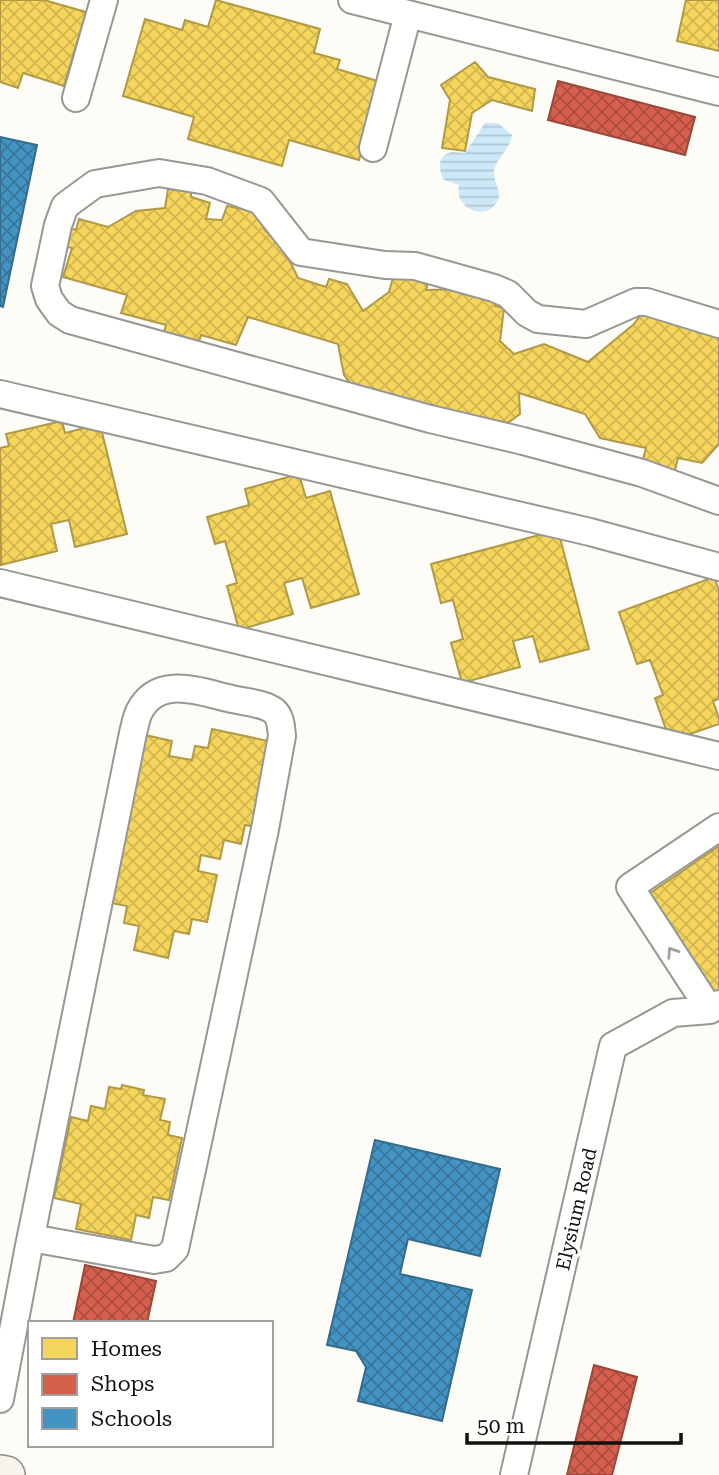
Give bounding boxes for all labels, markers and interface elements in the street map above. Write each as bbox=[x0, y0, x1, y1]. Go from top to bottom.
one-way arrow bbox=[668, 947, 681, 960]
street label: Elysium Road bbox=[551, 1146, 602, 1273]
legend bbox=[28, 1321, 273, 1447]
text: Homes bbox=[91, 1337, 162, 1361]
text: Shops bbox=[91, 1372, 154, 1396]
scale bar bbox=[467, 1402, 680, 1446]
text: Schools bbox=[91, 1407, 172, 1431]
text: 50 m bbox=[477, 1414, 525, 1438]

